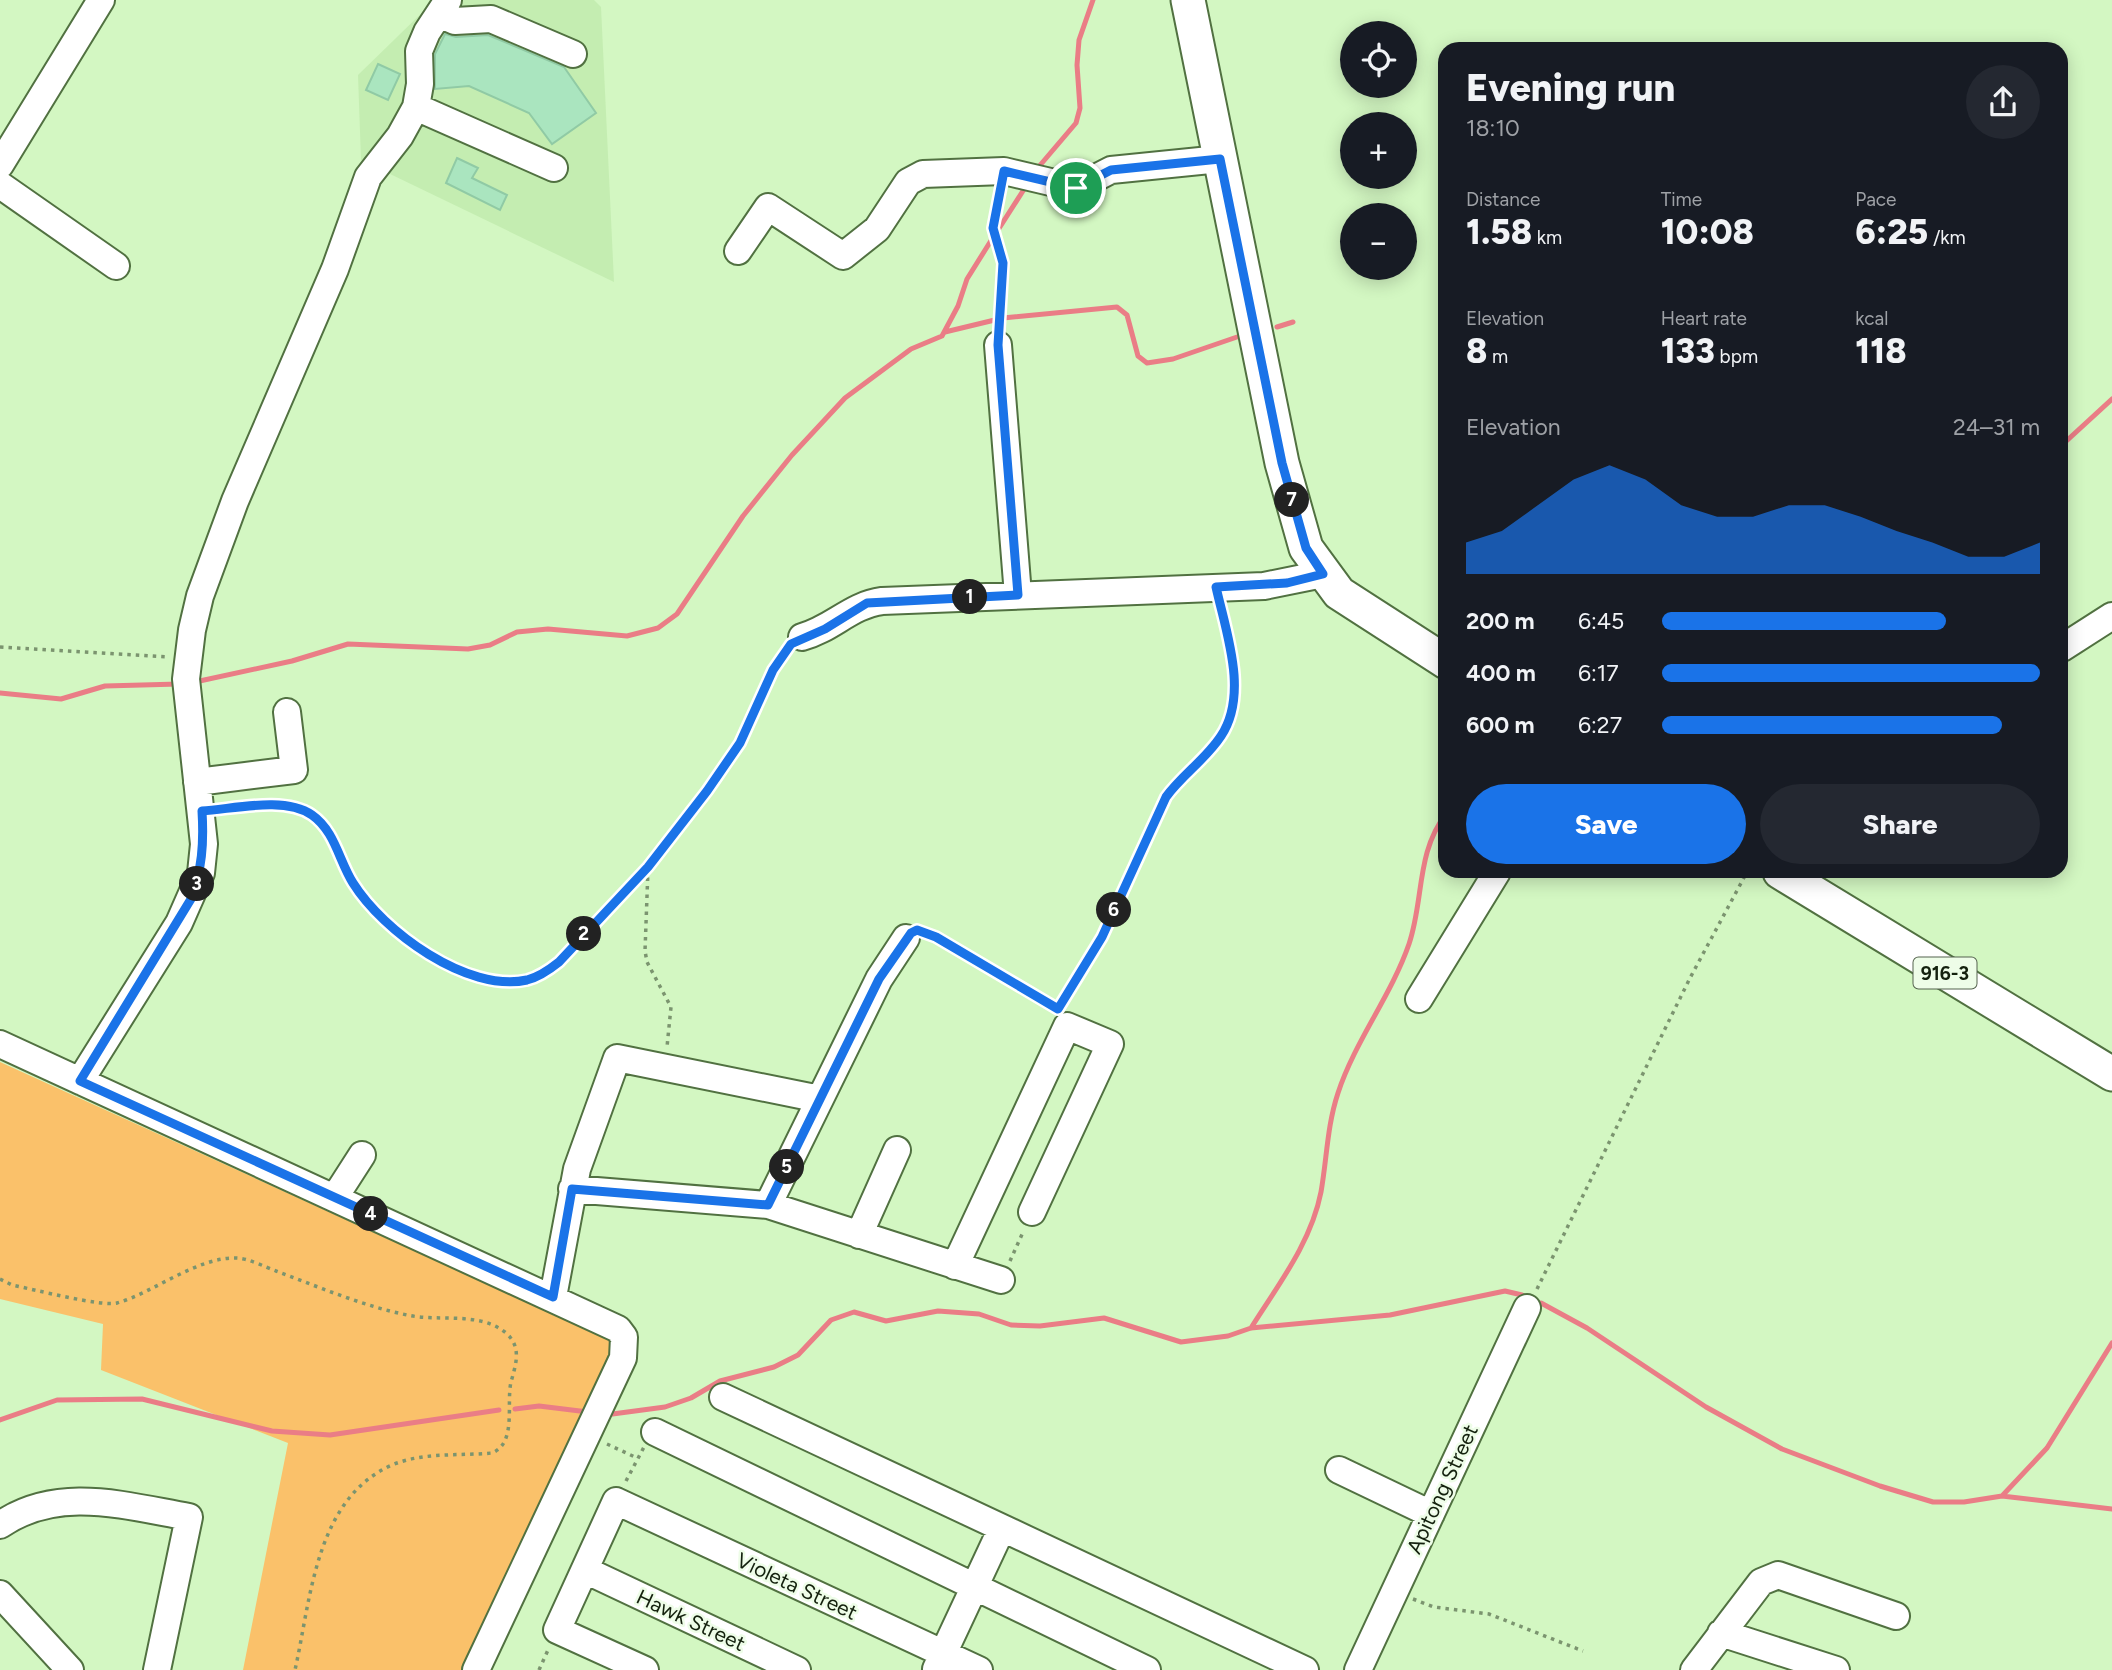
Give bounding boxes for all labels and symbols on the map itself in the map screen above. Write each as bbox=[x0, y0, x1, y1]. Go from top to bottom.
pin bbox=[1046, 158, 1106, 218]
pin: 7 bbox=[1274, 482, 1310, 518]
pin: 1 bbox=[953, 580, 988, 614]
pin: 3 bbox=[180, 866, 214, 902]
pin: 6 bbox=[1096, 892, 1132, 928]
pin: 2 bbox=[566, 916, 602, 951]
road number: 916-3 bbox=[1913, 958, 1976, 988]
pin: 5 bbox=[770, 1150, 804, 1184]
pin: 4 bbox=[354, 1196, 388, 1232]
street label: Apitong Street bbox=[1401, 1420, 1483, 1558]
street label: Violeta Street bbox=[733, 1547, 861, 1625]
street label: Hawk Street bbox=[633, 1584, 749, 1656]

